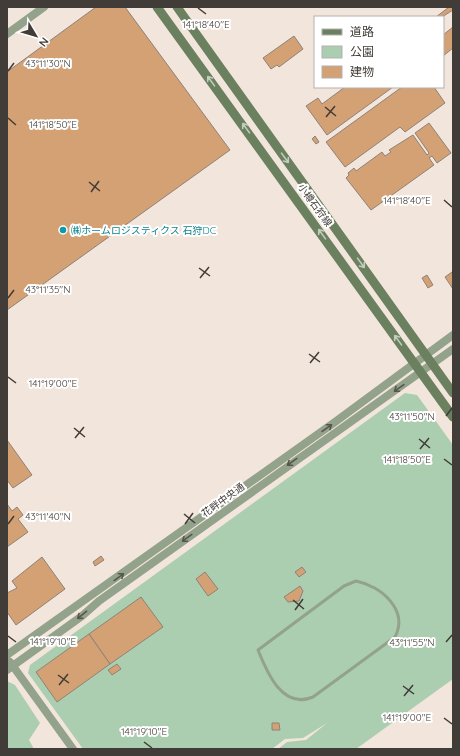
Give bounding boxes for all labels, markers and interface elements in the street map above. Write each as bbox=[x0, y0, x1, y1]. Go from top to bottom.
north arrow bbox=[16, 16, 56, 56]
legend bbox=[314, 16, 444, 88]
text: 141°18'40"E bbox=[182, 18, 230, 31]
text: 道路 bbox=[350, 24, 374, 39]
text: N bbox=[36, 35, 52, 50]
text: 公園 bbox=[350, 44, 374, 59]
text: 43°11'30"N bbox=[25, 57, 71, 70]
text: 建物 bbox=[350, 64, 374, 79]
one-way arrow bbox=[207, 75, 215, 86]
text: 141°18'50"E bbox=[29, 118, 77, 131]
one-way arrow bbox=[242, 123, 250, 134]
one-way arrow bbox=[281, 152, 289, 163]
street label: 小樽石狩線 bbox=[295, 181, 335, 229]
text: 141°18'40"E bbox=[383, 194, 431, 207]
place label: ㈱ホームロジスティクス 石狩DC bbox=[71, 224, 217, 237]
marker: ㈱ホームロジスティクス 石狩DC bbox=[58, 225, 68, 235]
one-way arrow bbox=[318, 229, 326, 240]
one-way arrow bbox=[356, 258, 365, 269]
text: 43°11'35"N bbox=[26, 283, 70, 296]
one-way arrow bbox=[394, 334, 402, 345]
text: 141°19'00"E bbox=[29, 377, 78, 390]
one-way arrow bbox=[393, 384, 404, 392]
text: 43°11'50"N bbox=[389, 410, 435, 423]
one-way arrow bbox=[321, 424, 332, 432]
text: 141°18'50"E bbox=[383, 453, 431, 466]
one-way arrow bbox=[287, 458, 298, 466]
street label: 花畔中央通 bbox=[199, 480, 247, 520]
text: 43°11'40"N bbox=[25, 510, 71, 523]
one-way arrow bbox=[181, 534, 192, 542]
one-way arrow bbox=[113, 573, 124, 581]
one-way arrow bbox=[77, 611, 87, 620]
text: 141°19'10"E bbox=[30, 635, 76, 648]
text: 43°11'55"N bbox=[389, 636, 435, 649]
text: 141°19'00"E bbox=[383, 711, 432, 724]
text: 141°19'10"E bbox=[121, 725, 167, 738]

